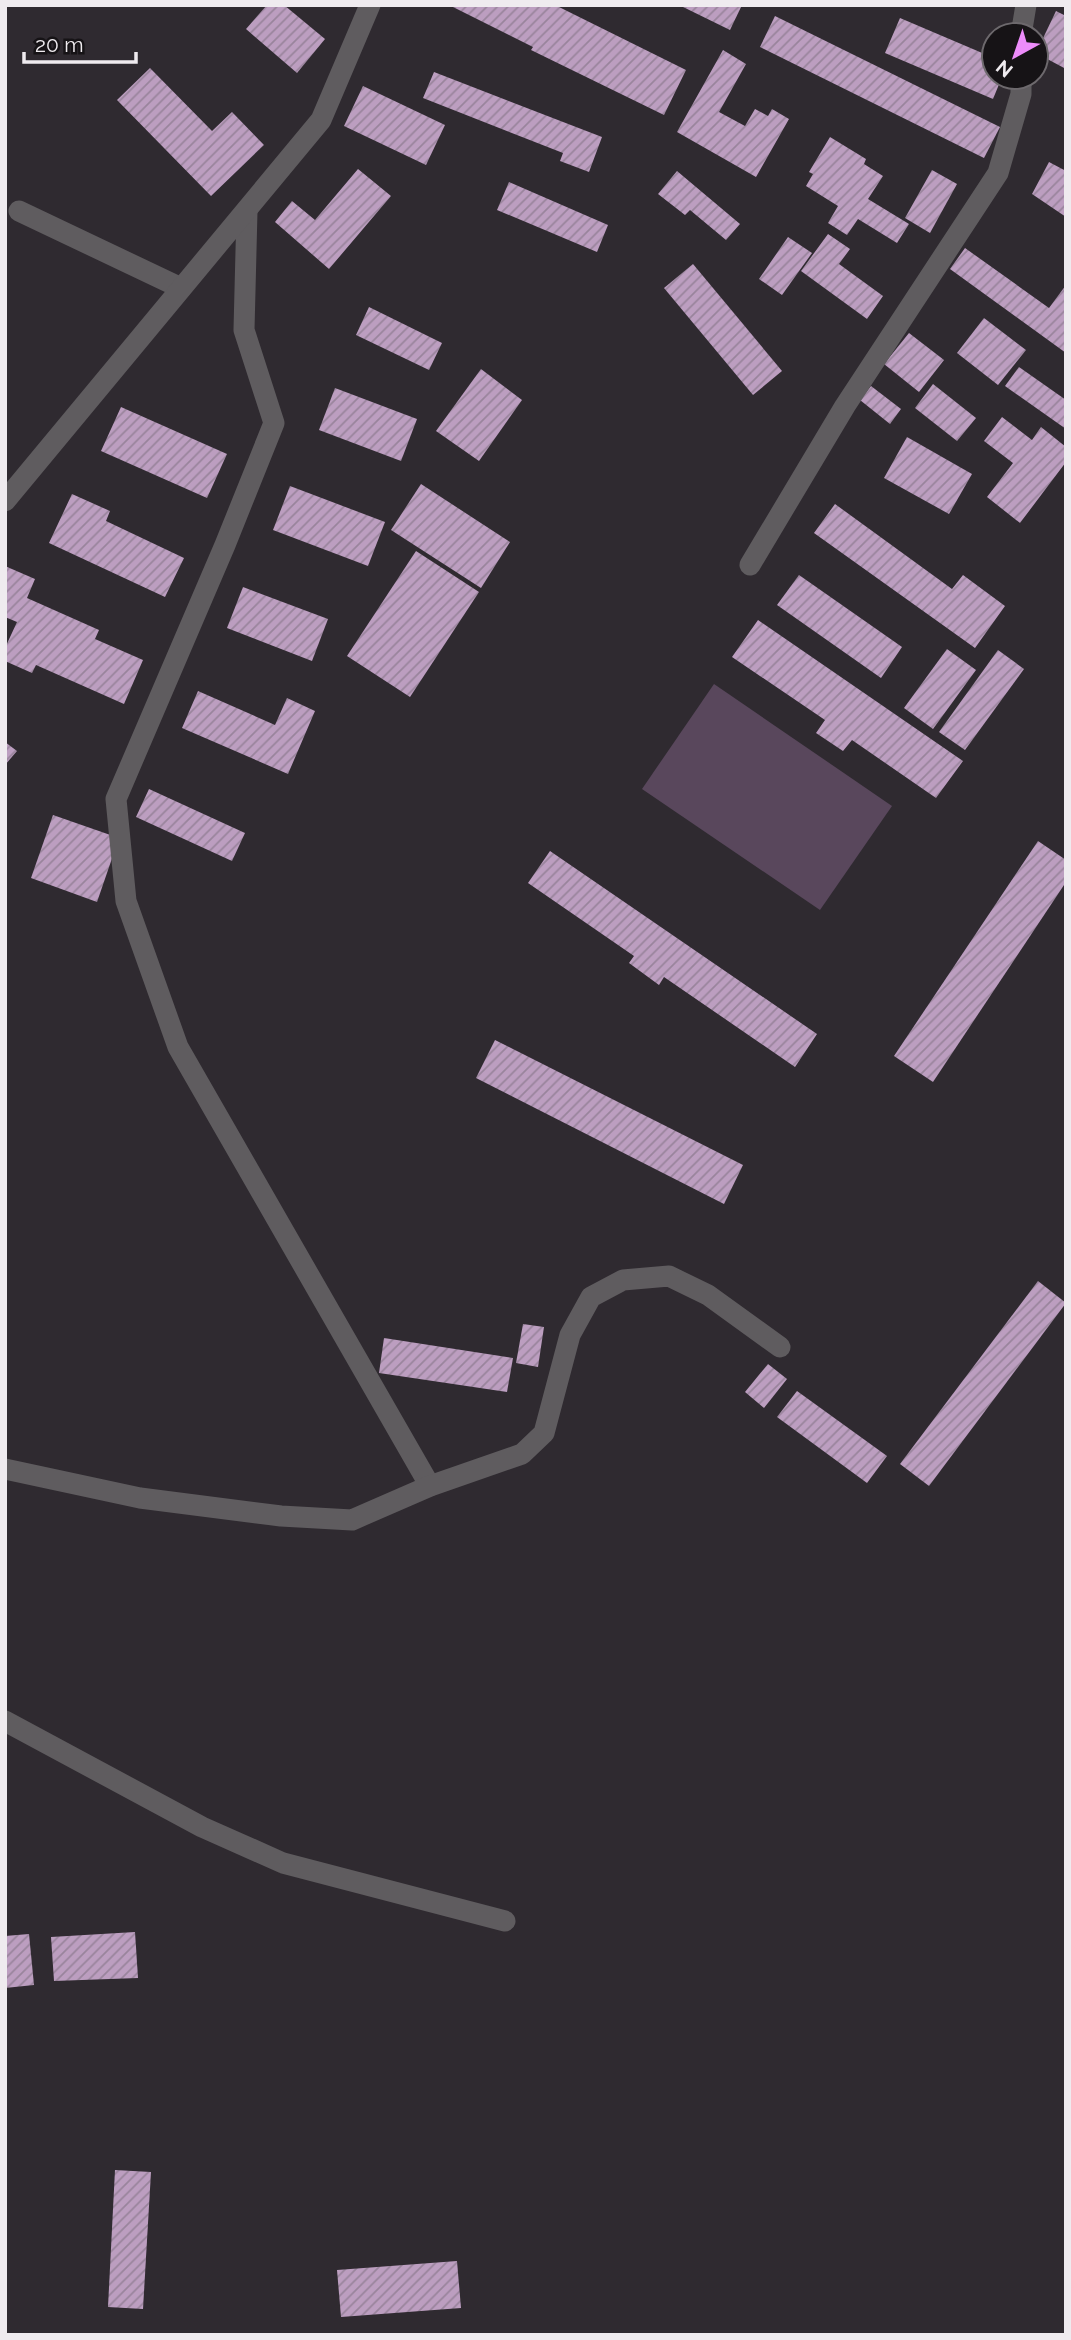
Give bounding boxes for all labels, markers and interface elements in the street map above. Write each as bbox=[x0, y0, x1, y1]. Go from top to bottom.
scale bar bbox=[24, 21, 136, 65]
north arrow bbox=[980, 21, 1050, 91]
text: 20 m bbox=[35, 32, 83, 57]
text: N bbox=[991, 56, 1017, 82]

